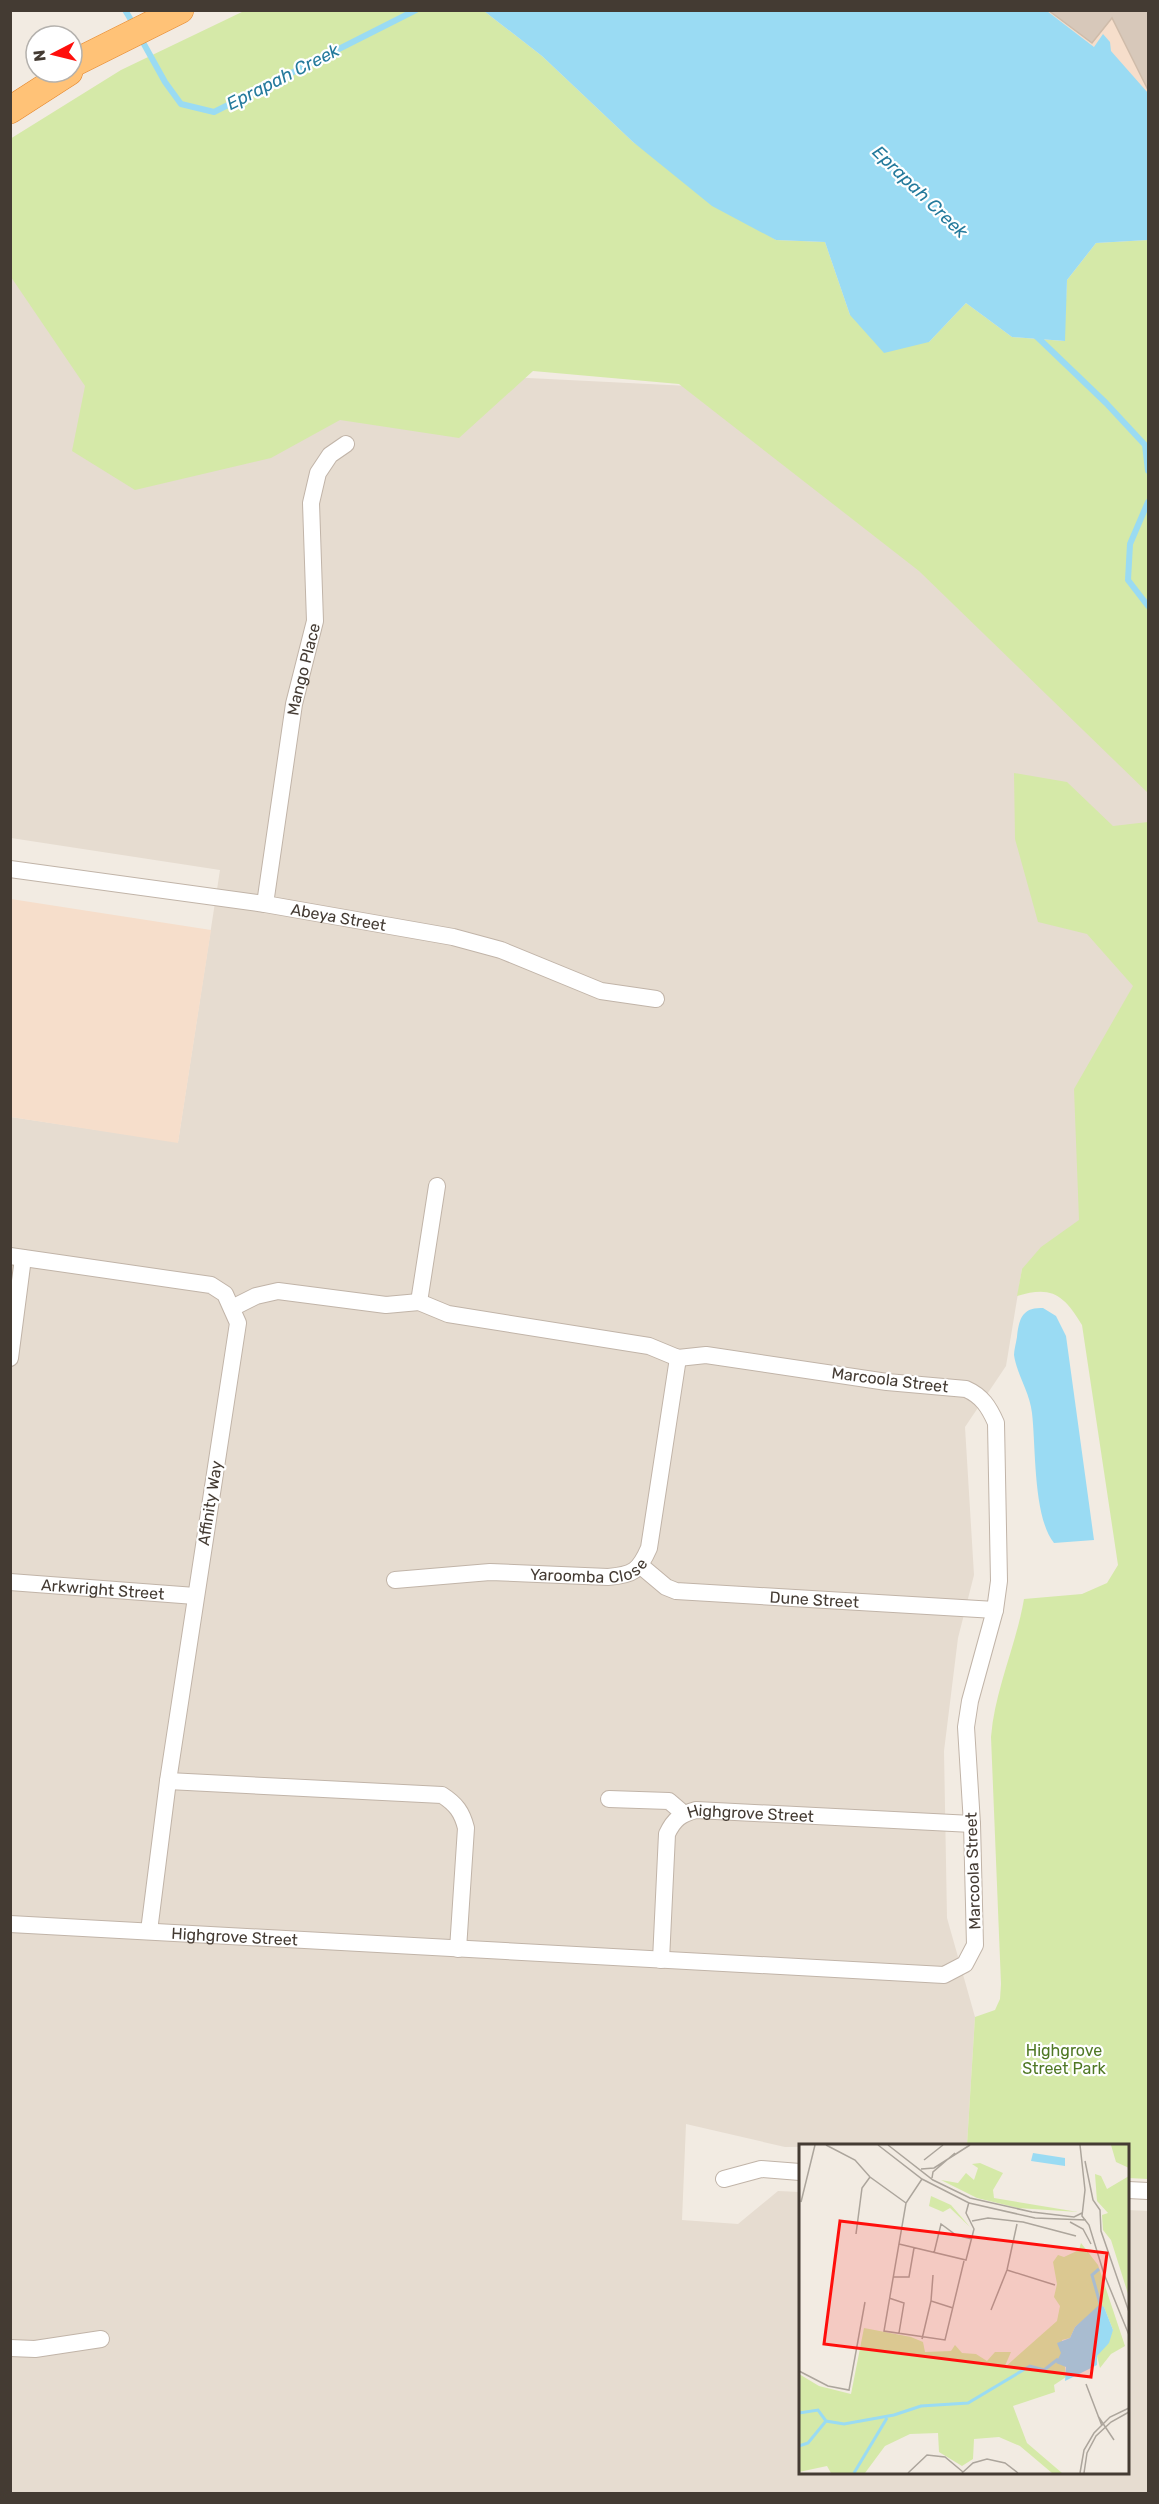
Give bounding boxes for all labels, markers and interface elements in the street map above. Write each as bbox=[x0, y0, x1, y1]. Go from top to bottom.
north arrow bbox=[24, 24, 84, 84]
water label: Eprapah Creek bbox=[223, 39, 344, 115]
text: N bbox=[29, 49, 50, 63]
water label: Eprapah Creek bbox=[868, 141, 973, 243]
street label: Mango Place bbox=[283, 621, 324, 717]
street label: Abeya Street bbox=[289, 899, 388, 935]
street label: Marcoola Street bbox=[830, 1363, 950, 1397]
street label: Affinity Way bbox=[194, 1459, 226, 1547]
street label: Yaroomba Close bbox=[530, 1554, 651, 1587]
street label: Arkwright Street bbox=[40, 1575, 165, 1603]
street label: Dune Street bbox=[769, 1587, 860, 1611]
street label: Highgrove Street bbox=[685, 1800, 814, 1825]
street label: Marcoola Street bbox=[961, 1812, 985, 1930]
street label: Highgrove Street bbox=[171, 1923, 298, 1949]
park label: Highgrove Street Park bbox=[1022, 2041, 1106, 2078]
inset map bbox=[799, 2144, 1129, 2474]

